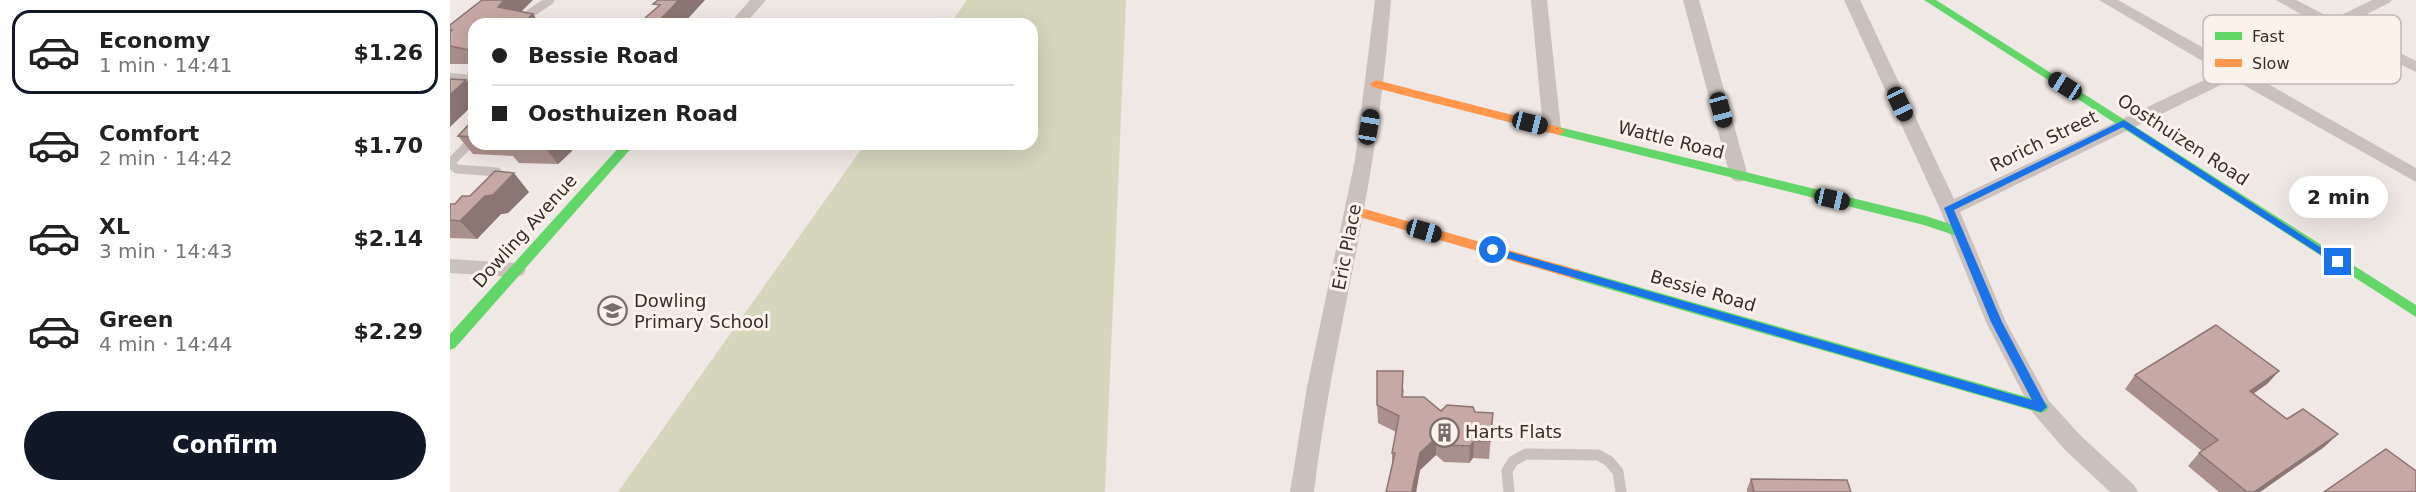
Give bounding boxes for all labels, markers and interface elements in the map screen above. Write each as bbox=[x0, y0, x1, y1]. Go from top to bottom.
legend bbox=[2203, 15, 2401, 84]
icon: car bbox=[27, 25, 81, 79]
text: Fast bbox=[2252, 27, 2284, 46]
text: Economy bbox=[99, 28, 210, 53]
text: $1.26 bbox=[353, 40, 423, 65]
text: Bessie Road bbox=[528, 43, 679, 68]
text: 1 min · 14:41 bbox=[99, 53, 233, 77]
text: Slow bbox=[2252, 54, 2289, 73]
car bbox=[2045, 69, 2085, 103]
car bbox=[1884, 84, 1916, 124]
street label: Oosthuizen Road bbox=[2114, 89, 2253, 190]
car bbox=[1708, 90, 1734, 130]
text: Oosthuizen Road bbox=[528, 101, 738, 126]
street label: Rorich Street bbox=[1987, 106, 2101, 176]
car bbox=[1357, 108, 1381, 146]
car bbox=[1510, 110, 1550, 136]
street label: Wattle Road bbox=[1616, 116, 1726, 163]
icon: car bbox=[27, 118, 81, 172]
text: Comfort bbox=[99, 121, 199, 146]
text: $1.70 bbox=[353, 133, 423, 158]
text: 2 min · 14:42 bbox=[99, 146, 233, 170]
street label: Dowling Avenue bbox=[468, 170, 581, 292]
callout: 2 min bbox=[2288, 175, 2388, 217]
text: 2 min bbox=[2307, 185, 2370, 209]
car bbox=[1812, 186, 1852, 212]
street label: Eric Place bbox=[1328, 202, 1365, 292]
icon: car bbox=[27, 211, 81, 265]
text: XL bbox=[99, 214, 130, 239]
car bbox=[1404, 217, 1444, 245]
text: $2.14 bbox=[353, 226, 423, 251]
route start bbox=[1479, 236, 1506, 263]
text: 3 min · 14:43 bbox=[99, 239, 233, 263]
route end bbox=[2324, 248, 2351, 275]
street label: Bessie Road bbox=[1648, 265, 1758, 316]
place label: Dowling Primary School bbox=[634, 290, 769, 332]
school or university icon: Dowling Primary School bbox=[597, 295, 629, 327]
icon: car bbox=[27, 304, 81, 358]
text: Green bbox=[99, 307, 173, 332]
text: $2.29 bbox=[353, 319, 423, 344]
text: 4 min · 14:44 bbox=[99, 332, 233, 356]
button: Confirm bbox=[24, 411, 426, 480]
building icon: Harts Flats bbox=[1428, 416, 1460, 448]
place label: Harts Flats bbox=[1465, 421, 1562, 442]

